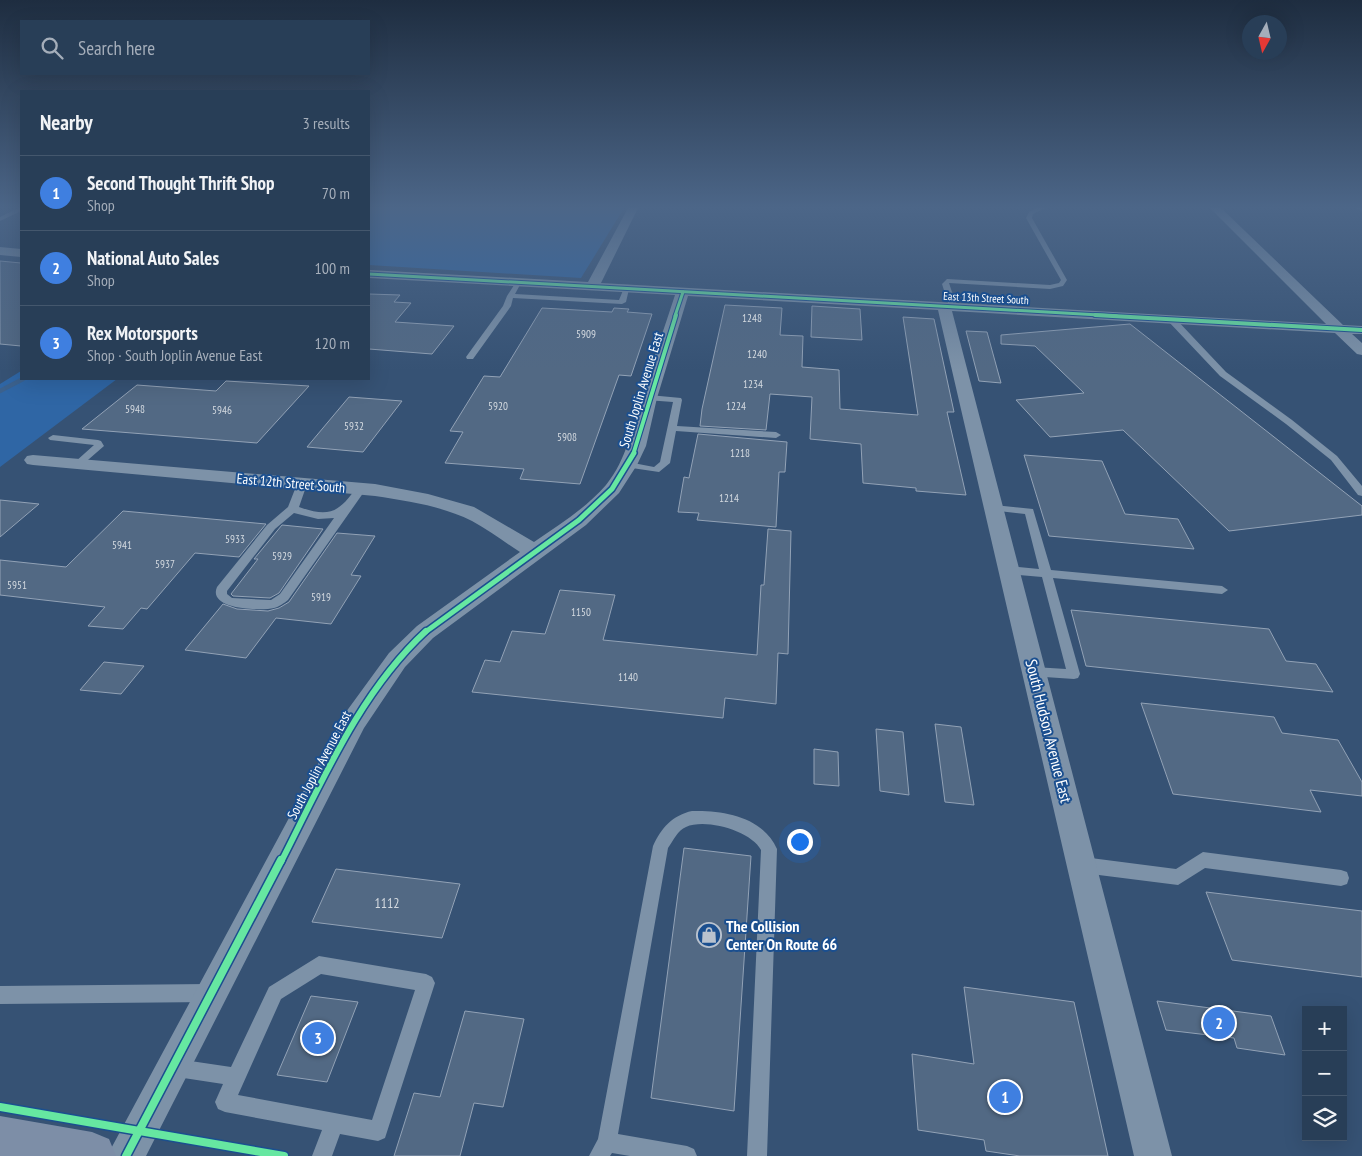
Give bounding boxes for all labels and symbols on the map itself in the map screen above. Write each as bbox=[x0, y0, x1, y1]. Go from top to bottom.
north arrow bbox=[1242, 15, 1287, 60]
street label: East 13th Street South bbox=[943, 289, 1029, 307]
house number: 1248 bbox=[742, 311, 762, 325]
house number: 5909 bbox=[576, 327, 596, 341]
street label: South Joplin Avenue East bbox=[615, 330, 667, 450]
house number: 1240 bbox=[747, 347, 767, 361]
house number: 1234 bbox=[743, 377, 763, 391]
house number: 5920 bbox=[488, 399, 508, 413]
house number: 1224 bbox=[726, 399, 746, 413]
house number: 5948 bbox=[125, 402, 145, 416]
house number: 5946 bbox=[212, 403, 232, 417]
house number: 5932 bbox=[344, 419, 364, 433]
house number: 5908 bbox=[557, 430, 577, 444]
house number: 1218 bbox=[730, 446, 750, 460]
street label: East 12th Street South bbox=[236, 469, 346, 497]
house number: 1214 bbox=[719, 491, 739, 505]
house number: 5933 bbox=[225, 532, 245, 546]
house number: 5941 bbox=[112, 538, 132, 552]
house number: 5929 bbox=[272, 549, 292, 563]
house number: 5937 bbox=[155, 557, 175, 571]
house number: 5951 bbox=[7, 578, 27, 592]
house number: 5919 bbox=[311, 590, 331, 604]
house number: 1150 bbox=[571, 605, 591, 619]
street label: South Hudson Avenue East bbox=[1021, 657, 1077, 805]
house number: 1140 bbox=[618, 670, 638, 684]
street label: South Joplin Avenue East bbox=[283, 708, 355, 822]
your location bbox=[787, 829, 813, 855]
house number: 1112 bbox=[374, 894, 400, 912]
place label: The Collision Center On Route 66 bbox=[726, 916, 838, 954]
shop icon: The Collision Center On Route 66 bbox=[696, 922, 722, 948]
pin: 2 bbox=[1203, 1004, 1235, 1042]
pin: 3 bbox=[302, 1019, 334, 1057]
pin: 1 bbox=[989, 1078, 1021, 1116]

